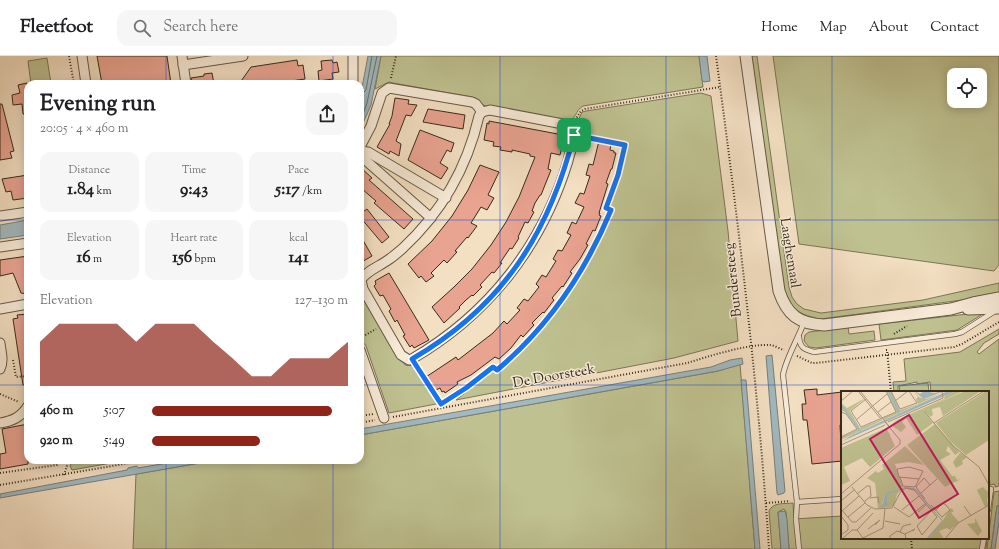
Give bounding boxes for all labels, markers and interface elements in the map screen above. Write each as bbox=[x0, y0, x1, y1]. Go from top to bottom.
search box bbox=[117, 10, 397, 46]
text: Fleetfoot bbox=[20, 14, 93, 41]
icon: search bbox=[131, 17, 153, 39]
text: Search here bbox=[163, 17, 238, 38]
text: Home bbox=[761, 18, 798, 38]
text: Map bbox=[820, 18, 847, 38]
text: About bbox=[869, 18, 908, 38]
text: Contact bbox=[930, 18, 979, 38]
map controls bbox=[947, 68, 987, 108]
button: locate bbox=[947, 68, 987, 108]
text: Evening run bbox=[40, 89, 156, 121]
button: share bbox=[306, 93, 348, 135]
pin bbox=[557, 118, 591, 152]
text: 20:05 · 4 × 460 m bbox=[40, 120, 128, 138]
icon: arrive bbox=[563, 124, 585, 146]
text: Distance bbox=[69, 162, 110, 178]
text: Time bbox=[182, 162, 206, 178]
text: Pace bbox=[288, 162, 309, 178]
text: 1.84 bbox=[67, 178, 94, 202]
text: 9:43 bbox=[180, 178, 208, 202]
text: 5:17 bbox=[275, 178, 300, 202]
text: km bbox=[94, 183, 112, 199]
text: /km bbox=[300, 183, 322, 199]
street label: Laaghemaal bbox=[774, 216, 804, 290]
text: Elevation bbox=[67, 230, 112, 246]
text: Heart rate bbox=[171, 230, 217, 246]
text: kcal bbox=[289, 230, 308, 246]
street label: Bundersteeg bbox=[720, 242, 748, 318]
text: 16 bbox=[76, 246, 91, 270]
text: 156 bbox=[172, 246, 192, 270]
text: 141 bbox=[289, 246, 309, 270]
text: m bbox=[91, 251, 102, 267]
text: bpm bbox=[192, 251, 216, 267]
text: Elevation bbox=[40, 292, 93, 310]
text: 127–130 m bbox=[295, 292, 348, 310]
street label: De Doorsteek bbox=[511, 360, 597, 394]
inset map bbox=[841, 391, 989, 539]
text: 460 m bbox=[40, 402, 73, 420]
text: 5:07 bbox=[104, 402, 125, 420]
text: 920 m bbox=[40, 432, 73, 450]
text: 5:49 bbox=[104, 432, 125, 450]

